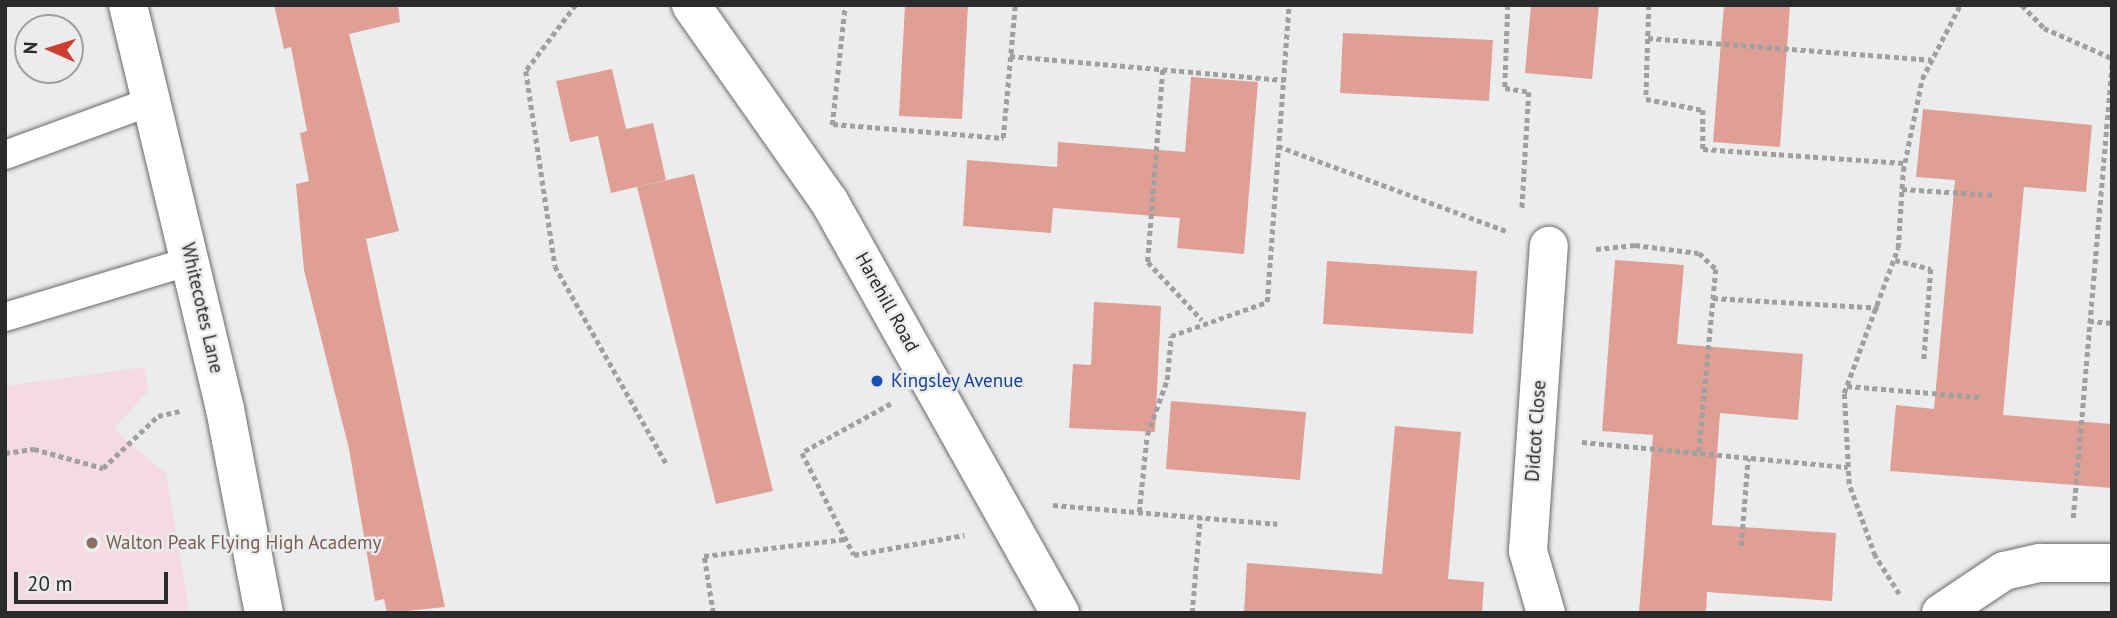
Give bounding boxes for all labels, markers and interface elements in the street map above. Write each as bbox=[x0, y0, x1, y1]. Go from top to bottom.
north arrow bbox=[14, 14, 84, 84]
text: N bbox=[18, 41, 42, 55]
street label: Whitecotes Lane bbox=[176, 241, 228, 375]
street label: Harehill Road bbox=[850, 248, 924, 356]
place label: Kingsley Avenue bbox=[891, 370, 1024, 392]
marker: Kingsley Avenue bbox=[869, 373, 885, 389]
street label: Didcot Close bbox=[1521, 379, 1551, 483]
place label: Walton Peak Flying High Academy bbox=[106, 532, 383, 554]
marker: Walton Peak Flying High Academy bbox=[84, 535, 100, 551]
scale bar bbox=[18, 558, 172, 602]
text: 20 m bbox=[27, 570, 73, 597]

